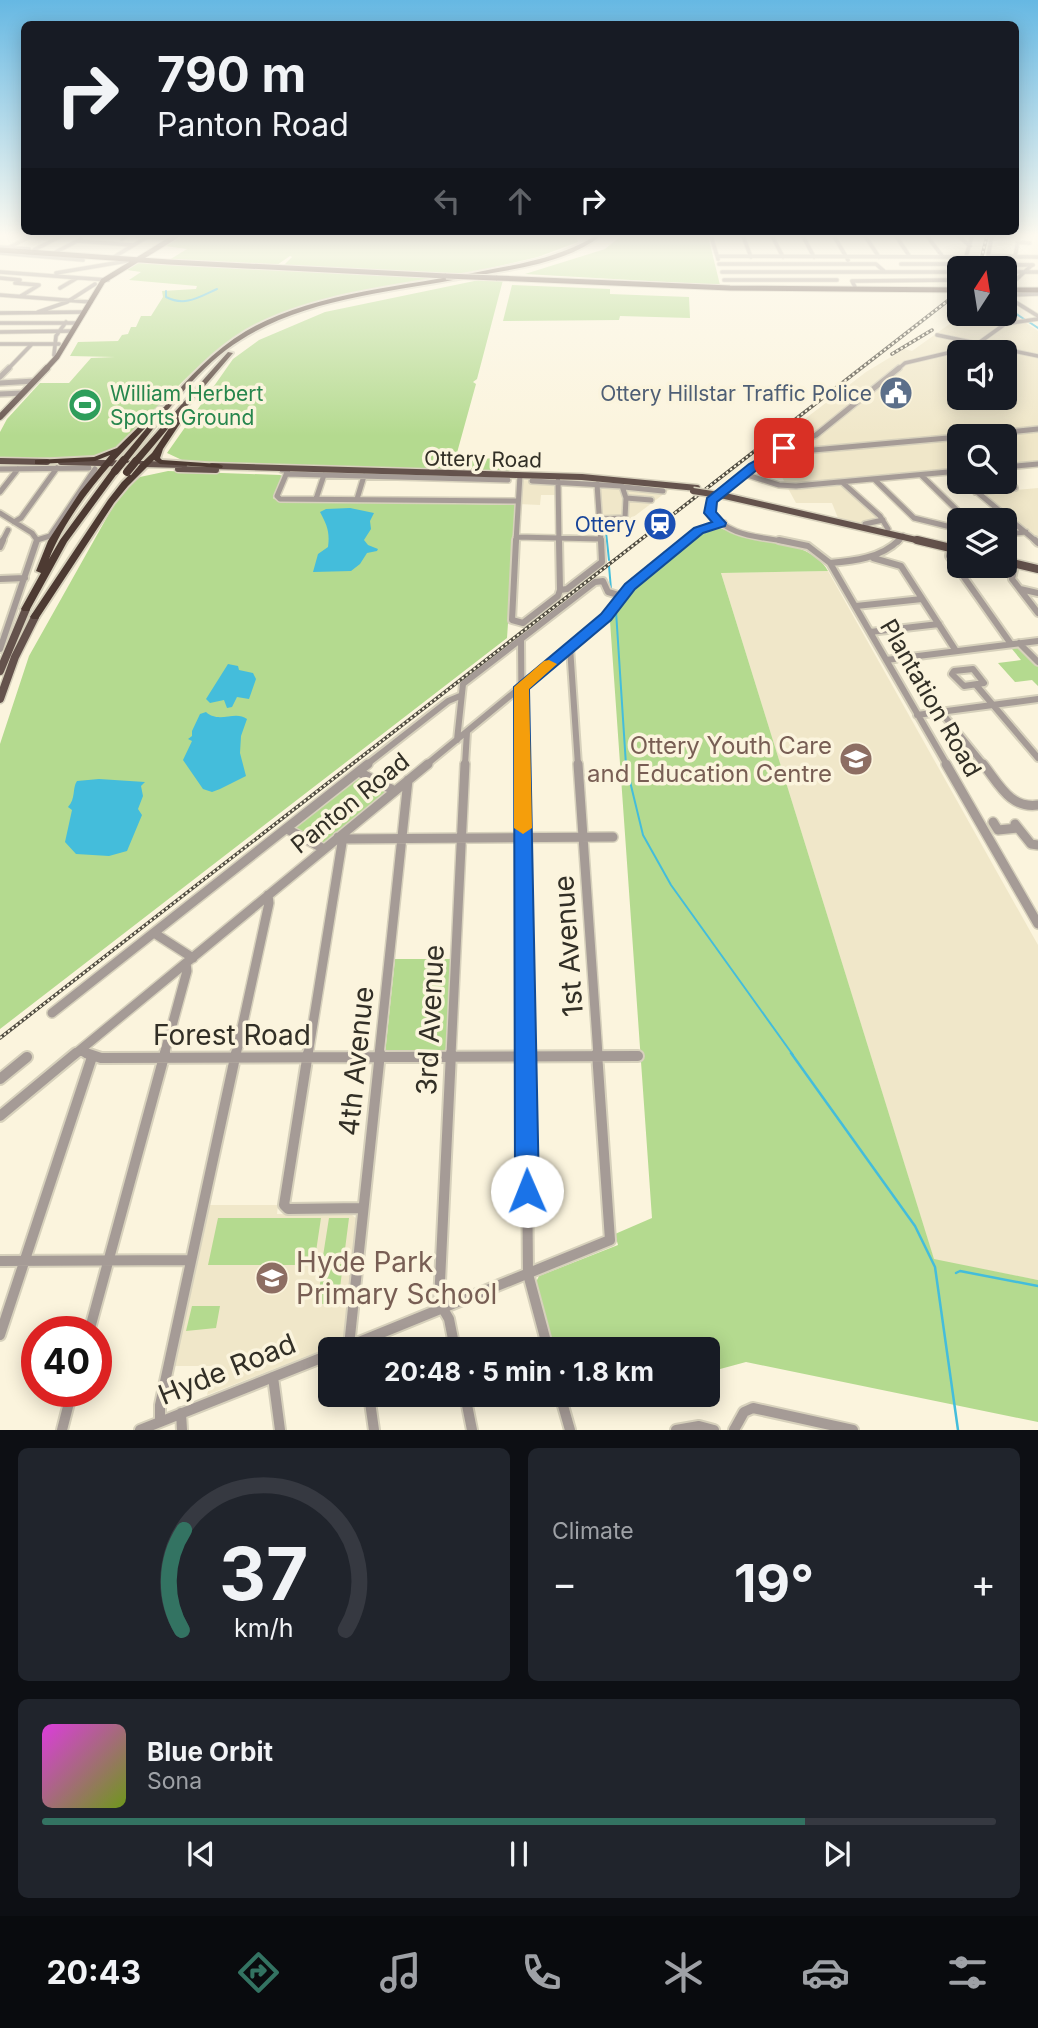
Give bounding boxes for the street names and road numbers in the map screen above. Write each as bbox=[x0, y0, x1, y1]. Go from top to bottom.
street label: Ottery Road bbox=[424, 445, 542, 473]
street label: Plantation Road bbox=[874, 614, 988, 782]
street label: Panton Road bbox=[285, 746, 415, 860]
street label: 1st Avenue bbox=[546, 874, 590, 1018]
street label: 3rd Avenue bbox=[409, 944, 451, 1096]
street label: 4th Avenue bbox=[331, 985, 381, 1137]
street label: Forest Road bbox=[153, 1018, 311, 1052]
street label: Hyde Road bbox=[153, 1326, 301, 1412]

